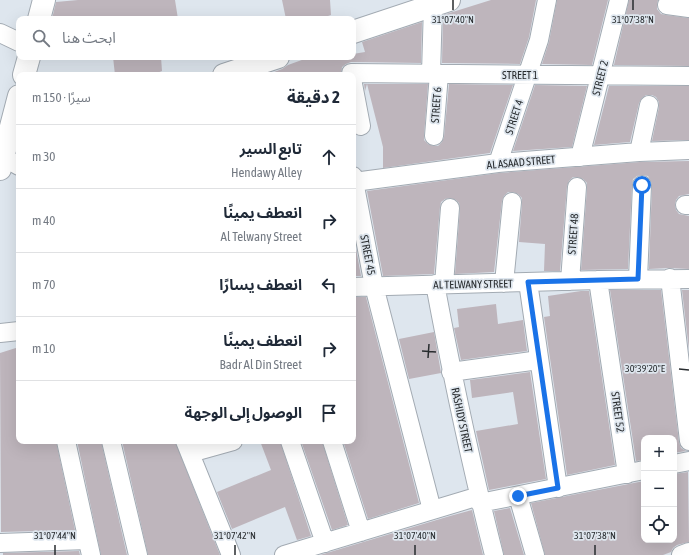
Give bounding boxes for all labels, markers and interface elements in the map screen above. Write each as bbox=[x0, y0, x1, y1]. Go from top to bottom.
text: 31°07'40"N bbox=[432, 14, 474, 25]
text: 31°07'38"N bbox=[612, 14, 654, 25]
search box bbox=[16, 16, 356, 60]
icon: search bbox=[30, 27, 52, 49]
text: ابحث هنا bbox=[62, 29, 116, 46]
street label: STREET 2 bbox=[590, 59, 610, 97]
street label: STREET 1 bbox=[502, 69, 538, 81]
text: 2 دقيقة bbox=[287, 87, 340, 107]
street label: STREET 6 bbox=[429, 87, 443, 123]
text: سيرًا · 150 m bbox=[32, 90, 91, 105]
street label: STREET 4 bbox=[503, 98, 525, 136]
text: تابع السير bbox=[240, 140, 302, 157]
icon: ahead bbox=[318, 146, 340, 168]
text: 30 m bbox=[32, 149, 55, 164]
street label: AL ASAAD STREET bbox=[486, 153, 556, 171]
text: Hendawy Alley bbox=[231, 165, 302, 180]
route start bbox=[633, 176, 651, 194]
text: انعطف يمينًا bbox=[223, 204, 302, 221]
icon: right bbox=[318, 210, 340, 232]
text: 40 m bbox=[32, 213, 55, 228]
street label: STREET 48 bbox=[566, 213, 580, 255]
text: Al Telwany Street bbox=[221, 229, 302, 244]
street label: STREET 45 bbox=[358, 234, 378, 276]
icon: left bbox=[318, 274, 340, 296]
text: انعطف يسارًا bbox=[219, 276, 302, 293]
text: 70 m bbox=[32, 277, 55, 292]
street label: AL TELWANY STREET bbox=[433, 277, 513, 291]
text: انعطف يمينًا bbox=[223, 332, 302, 349]
icon: right bbox=[318, 338, 340, 360]
text: 10 m bbox=[32, 341, 55, 356]
text: Badr Al Din Street bbox=[220, 357, 302, 372]
text: 30°39'20"E bbox=[625, 363, 666, 374]
street label: RASHIDY STREET bbox=[449, 386, 475, 454]
street label: STREET 52 bbox=[609, 391, 627, 433]
icon: arrive bbox=[318, 402, 340, 424]
text: الوصول إلى الوجهة bbox=[185, 404, 302, 421]
map controls bbox=[641, 435, 677, 543]
button: + bbox=[641, 435, 677, 471]
button: − bbox=[641, 471, 677, 507]
route end bbox=[509, 487, 527, 505]
button: locate bbox=[641, 507, 677, 543]
text: 31°07'44"N bbox=[34, 530, 76, 541]
text: 31°07'42"N bbox=[214, 530, 256, 541]
text: 31°07'40"N bbox=[394, 530, 436, 541]
text: 31°07'38"N bbox=[574, 530, 616, 541]

